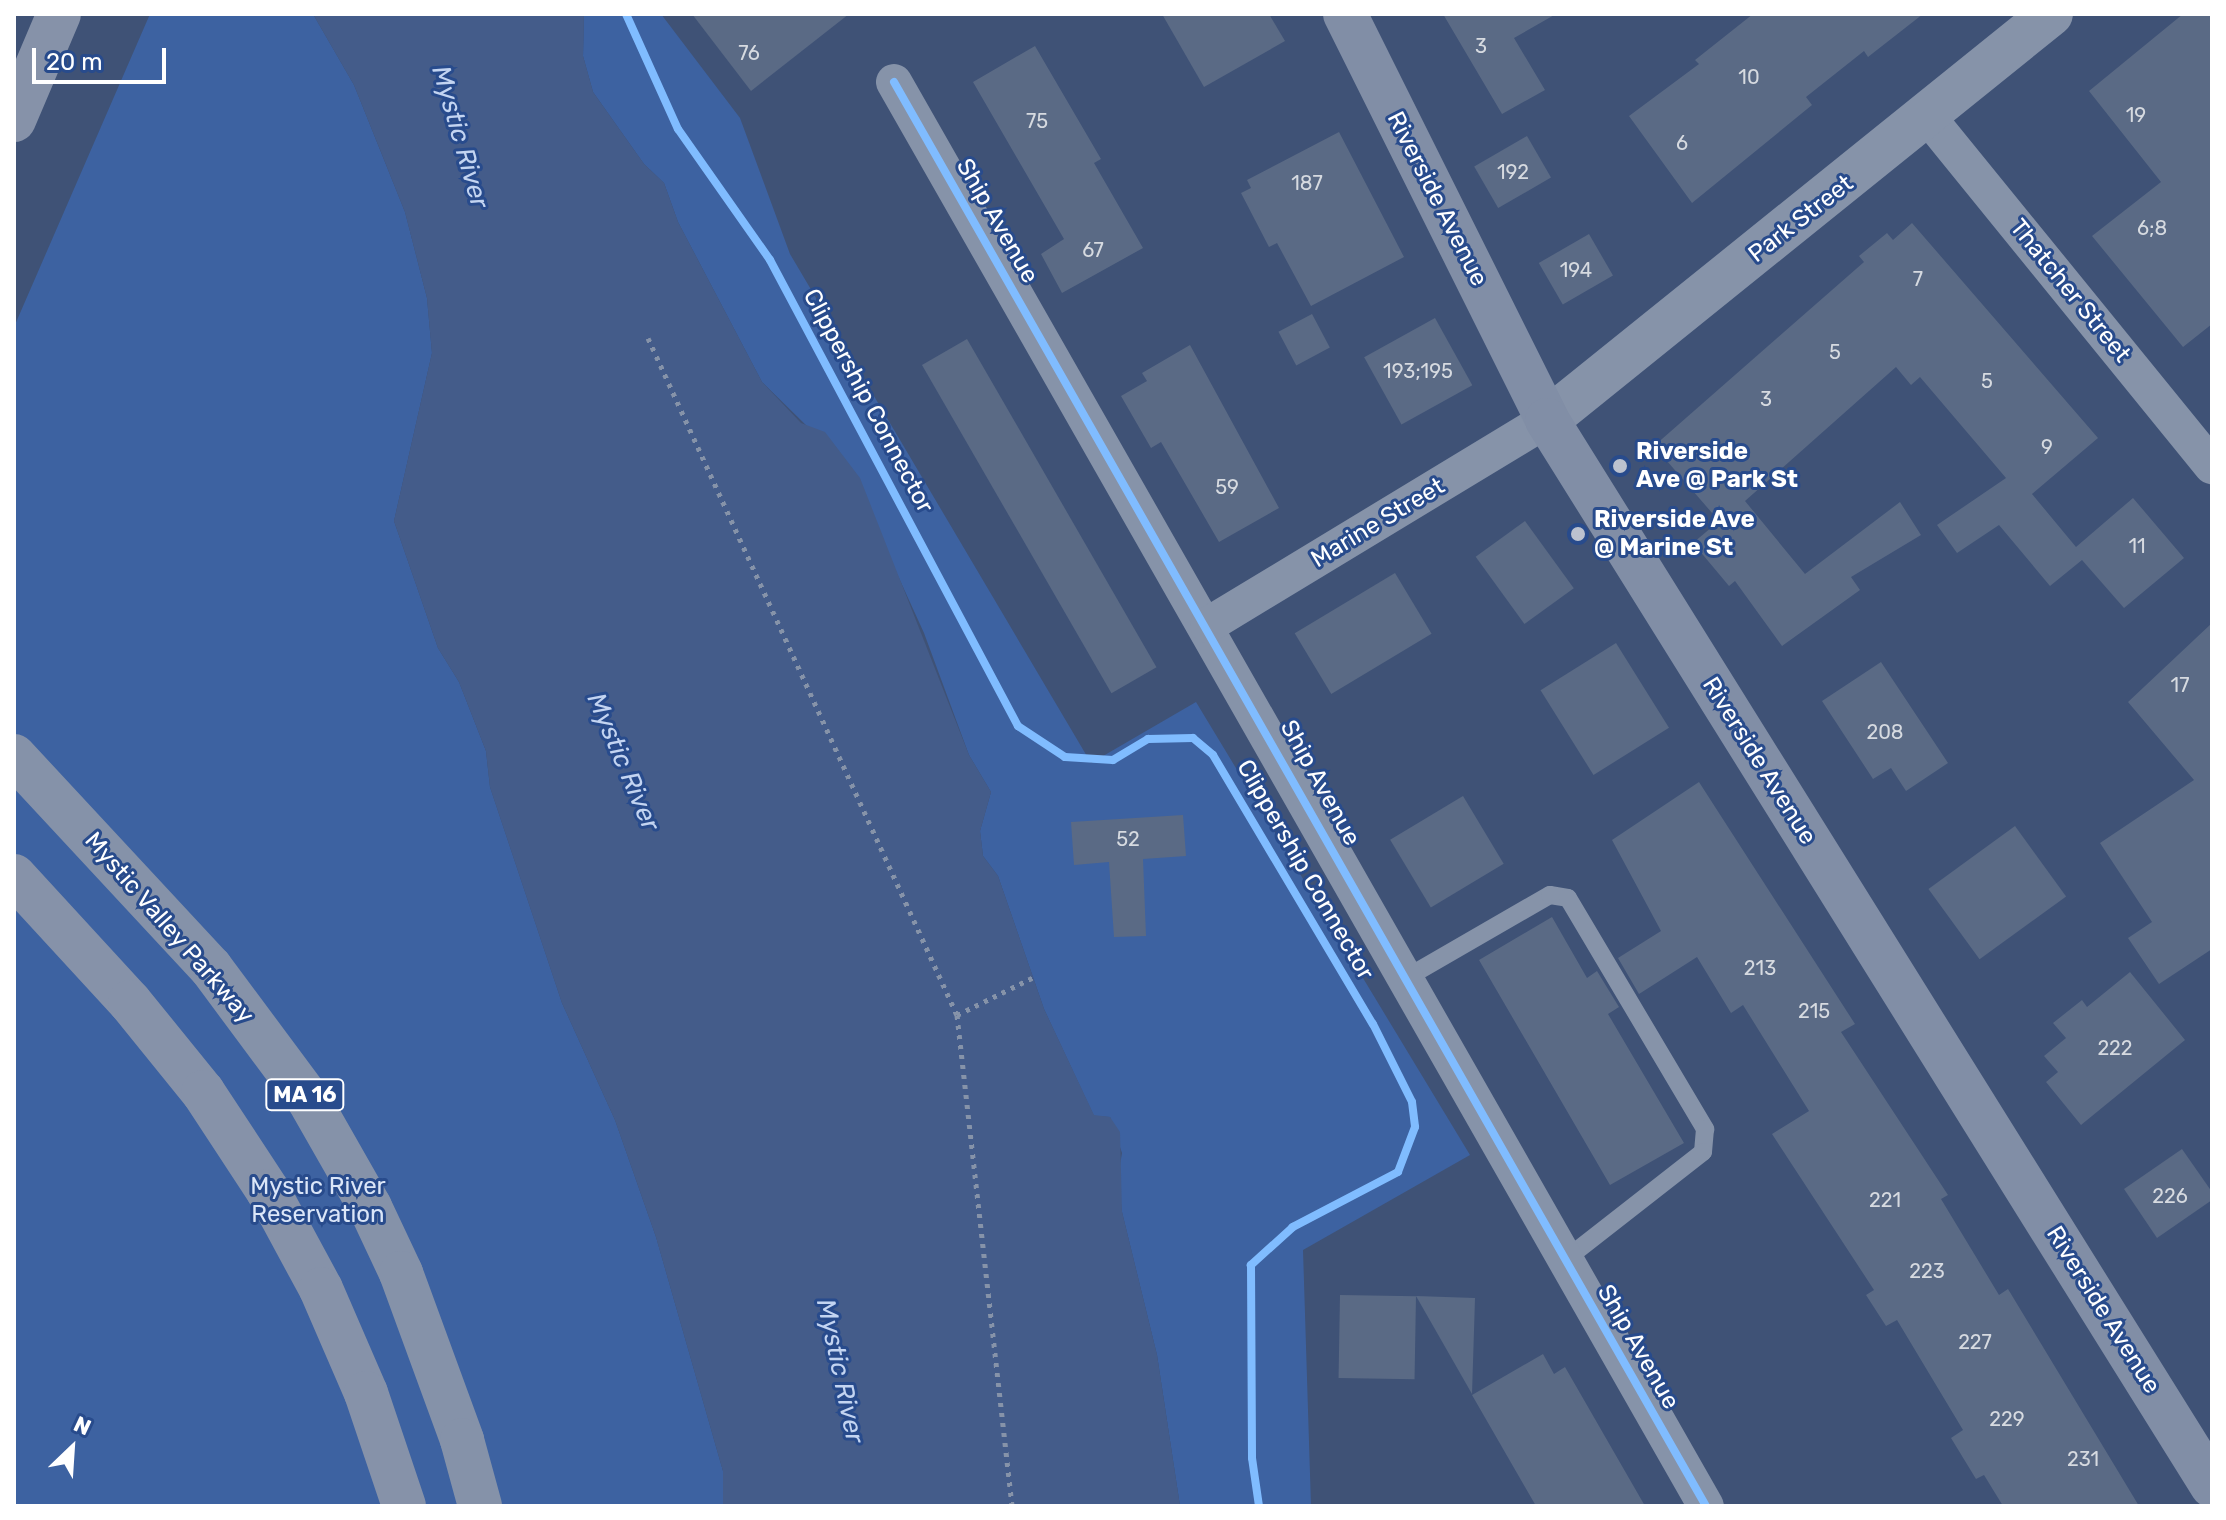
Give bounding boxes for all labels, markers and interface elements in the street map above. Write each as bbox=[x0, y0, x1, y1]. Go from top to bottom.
scale bar bbox=[36, 32, 170, 82]
house number: 3 bbox=[1475, 34, 1487, 58]
house number: 76 bbox=[738, 41, 760, 65]
text: 20 m bbox=[46, 48, 103, 76]
water label: Mystic River bbox=[425, 62, 495, 212]
house number: 10 bbox=[1738, 65, 1760, 89]
house number: 19 bbox=[2126, 103, 2146, 127]
street label: Riverside Avenue bbox=[1380, 107, 1494, 291]
house number: 75 bbox=[1026, 109, 1048, 133]
house number: 6 bbox=[1676, 131, 1688, 155]
street label: Ship Avenue bbox=[950, 153, 1044, 289]
house number: 192 bbox=[1497, 160, 1529, 184]
street label: Park Street bbox=[1743, 169, 1859, 269]
house number: 187 bbox=[1291, 171, 1323, 195]
street label: Thatcher Street bbox=[2003, 213, 2137, 369]
house number: 6;8 bbox=[2137, 216, 2167, 240]
house number: 67 bbox=[1082, 238, 1104, 262]
house number: 194 bbox=[1560, 258, 1592, 282]
house number: 7 bbox=[1913, 267, 1923, 291]
street label: Clippership Connector bbox=[797, 284, 939, 518]
house number: 5 bbox=[1829, 340, 1841, 364]
house number: 193;195 bbox=[1383, 359, 1453, 383]
house number: 5 bbox=[1981, 369, 1993, 393]
house number: 3 bbox=[1760, 387, 1772, 411]
house number: 9 bbox=[2041, 435, 2053, 459]
place label: Riverside Ave @ Park St bbox=[1636, 438, 1798, 494]
marker: Riverside Ave @ Park St bbox=[1611, 457, 1629, 475]
street label: Marine Street bbox=[1306, 472, 1450, 574]
house number: 59 bbox=[1215, 475, 1239, 499]
place label: Riverside Ave @ Marine St bbox=[1594, 506, 1755, 562]
marker: Riverside Ave @ Marine St bbox=[1569, 525, 1587, 543]
house number: 11 bbox=[2128, 534, 2146, 558]
street label: Riverside Avenue bbox=[1696, 672, 1822, 850]
house number: 17 bbox=[2171, 673, 2189, 697]
water label: Mystic River bbox=[580, 688, 666, 836]
street label: Ship Avenue bbox=[1274, 715, 1366, 851]
house number: 208 bbox=[1866, 720, 1904, 744]
street label: Clippership Connector bbox=[1230, 755, 1380, 985]
street label: Mystic Valley Parkway bbox=[78, 826, 260, 1030]
house number: 52 bbox=[1116, 827, 1140, 851]
house number: 213 bbox=[1744, 956, 1776, 980]
house number: 215 bbox=[1798, 999, 1830, 1023]
house number: 222 bbox=[2097, 1036, 2133, 1060]
road number: MA 16 bbox=[265, 1077, 345, 1113]
park label: Mystic River Reservation bbox=[250, 1173, 386, 1229]
house number: 226 bbox=[2152, 1184, 2188, 1208]
house number: 221 bbox=[1869, 1188, 1901, 1212]
street label: Riverside Avenue bbox=[2040, 1221, 2166, 1399]
house number: 223 bbox=[1909, 1259, 1945, 1283]
street label: Ship Avenue bbox=[1591, 1279, 1685, 1415]
water label: Mystic River bbox=[809, 1296, 871, 1446]
house number: 227 bbox=[1958, 1330, 1992, 1354]
house number: 229 bbox=[1989, 1407, 2025, 1431]
north arrow bbox=[32, 1408, 112, 1488]
text: N bbox=[69, 1410, 95, 1441]
house number: 231 bbox=[2067, 1447, 2099, 1471]

